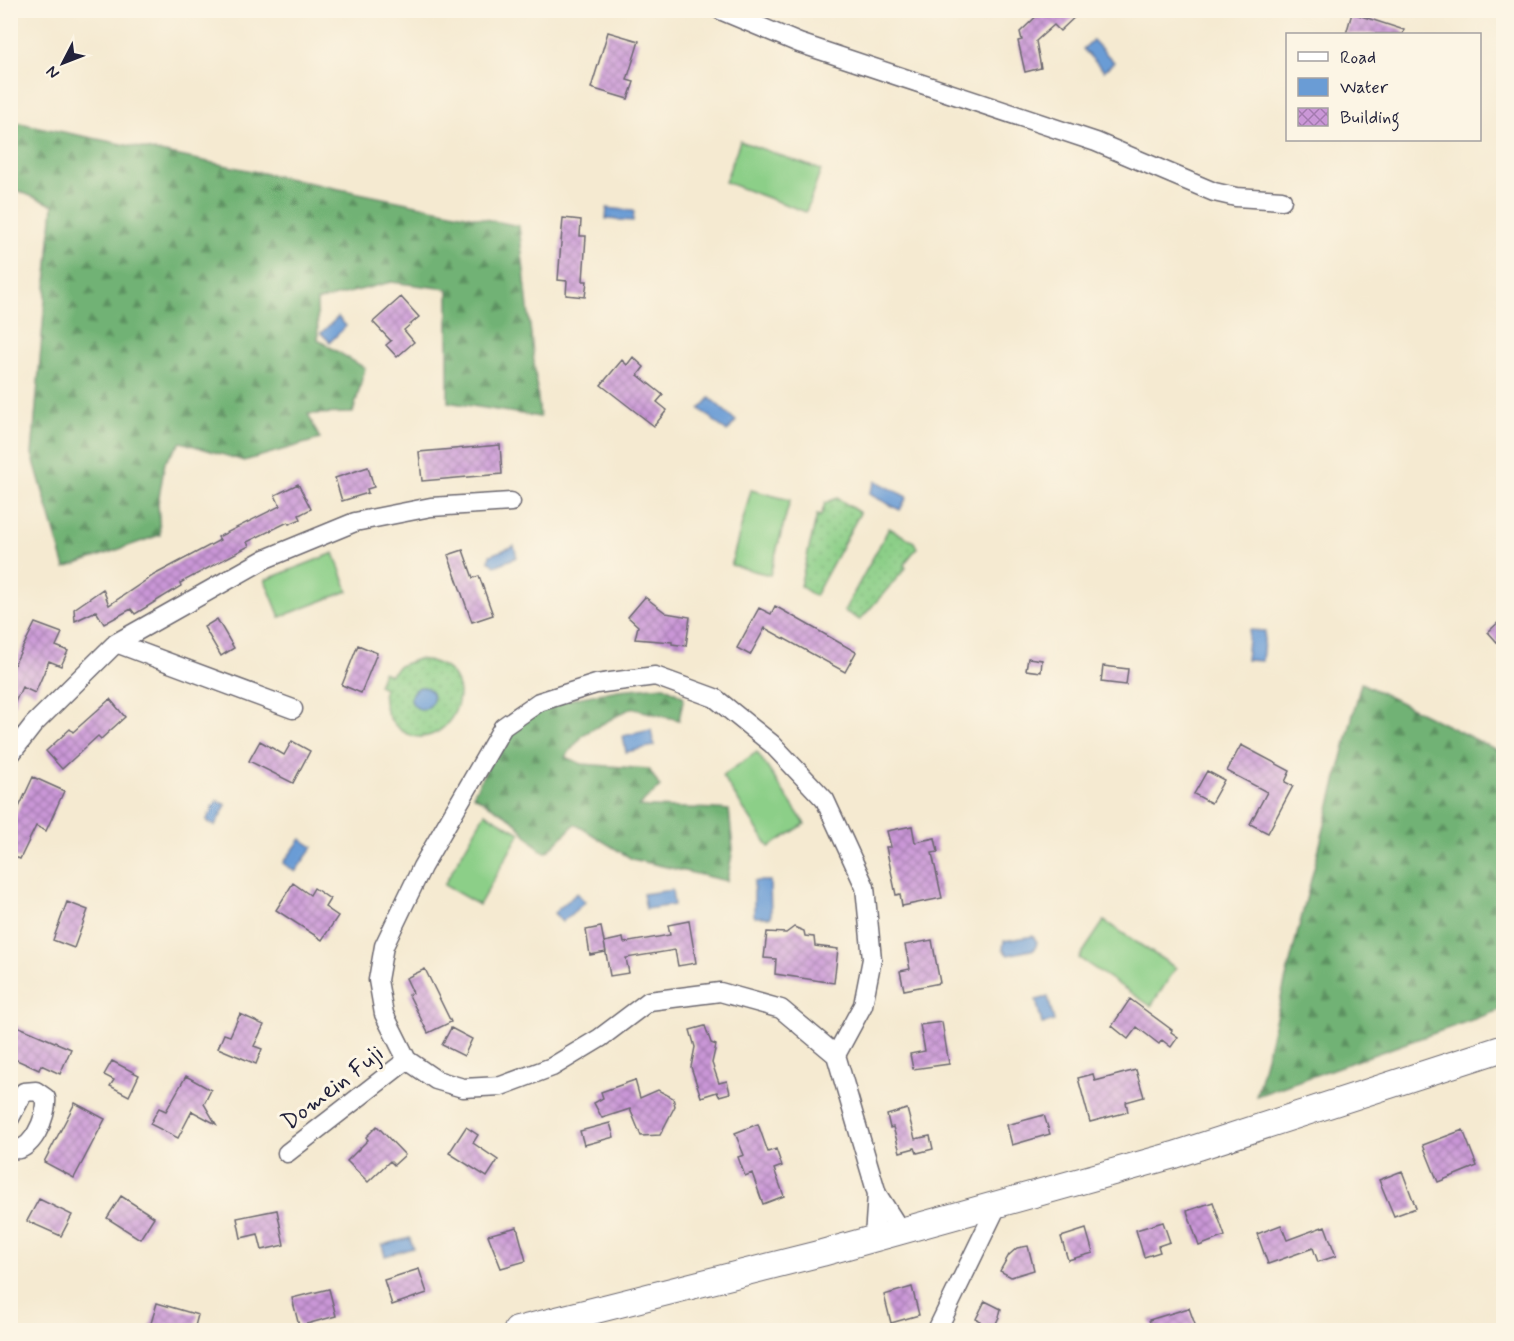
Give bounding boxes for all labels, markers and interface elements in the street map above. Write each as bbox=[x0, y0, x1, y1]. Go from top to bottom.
north arrow bbox=[33, 33, 93, 93]
legend bbox=[1286, 33, 1481, 141]
text: Road bbox=[1340, 46, 1376, 70]
text: N bbox=[42, 61, 64, 83]
text: Water bbox=[1340, 76, 1389, 100]
text: Building bbox=[1340, 106, 1400, 132]
street label: Domein Fuji bbox=[275, 1039, 390, 1138]

